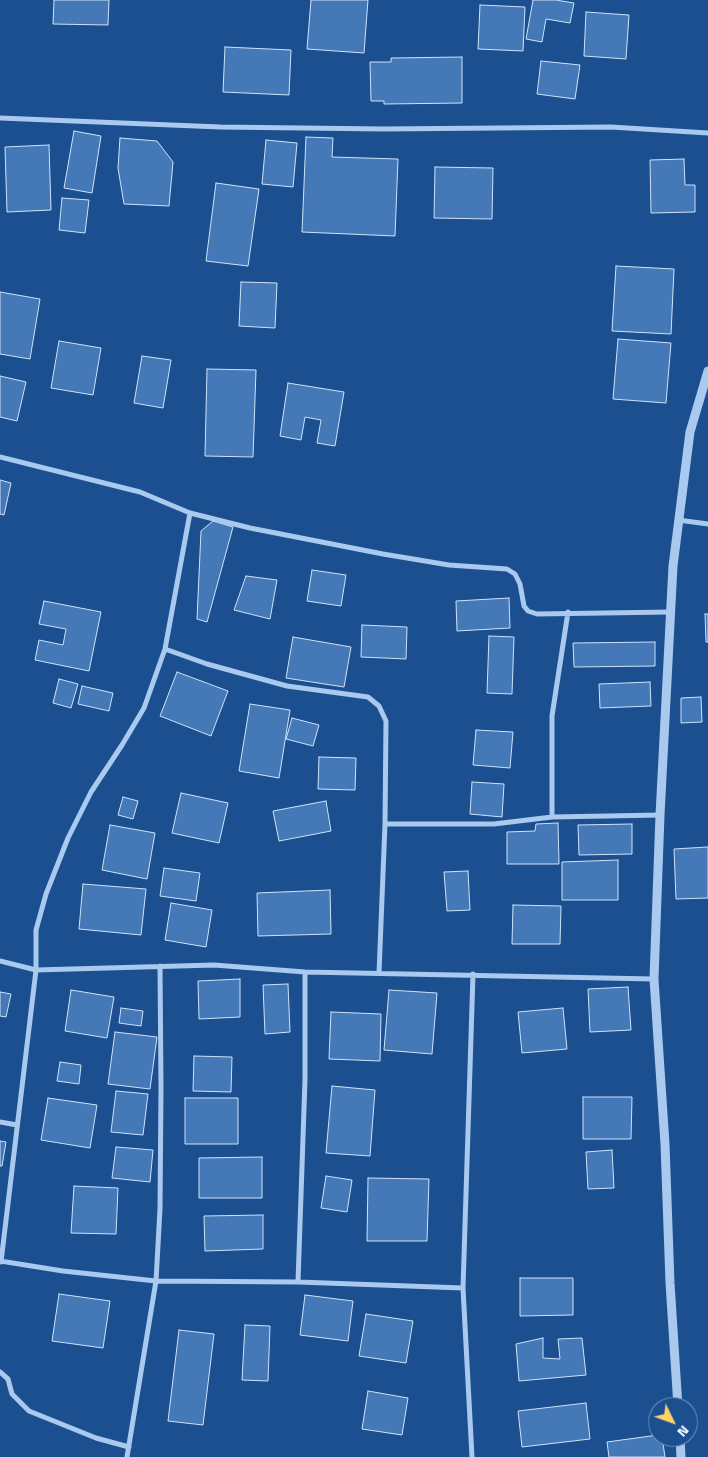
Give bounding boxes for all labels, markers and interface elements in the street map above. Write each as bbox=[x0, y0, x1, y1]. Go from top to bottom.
north arrow bbox=[648, 1397, 698, 1447]
text: N bbox=[673, 1421, 695, 1442]

